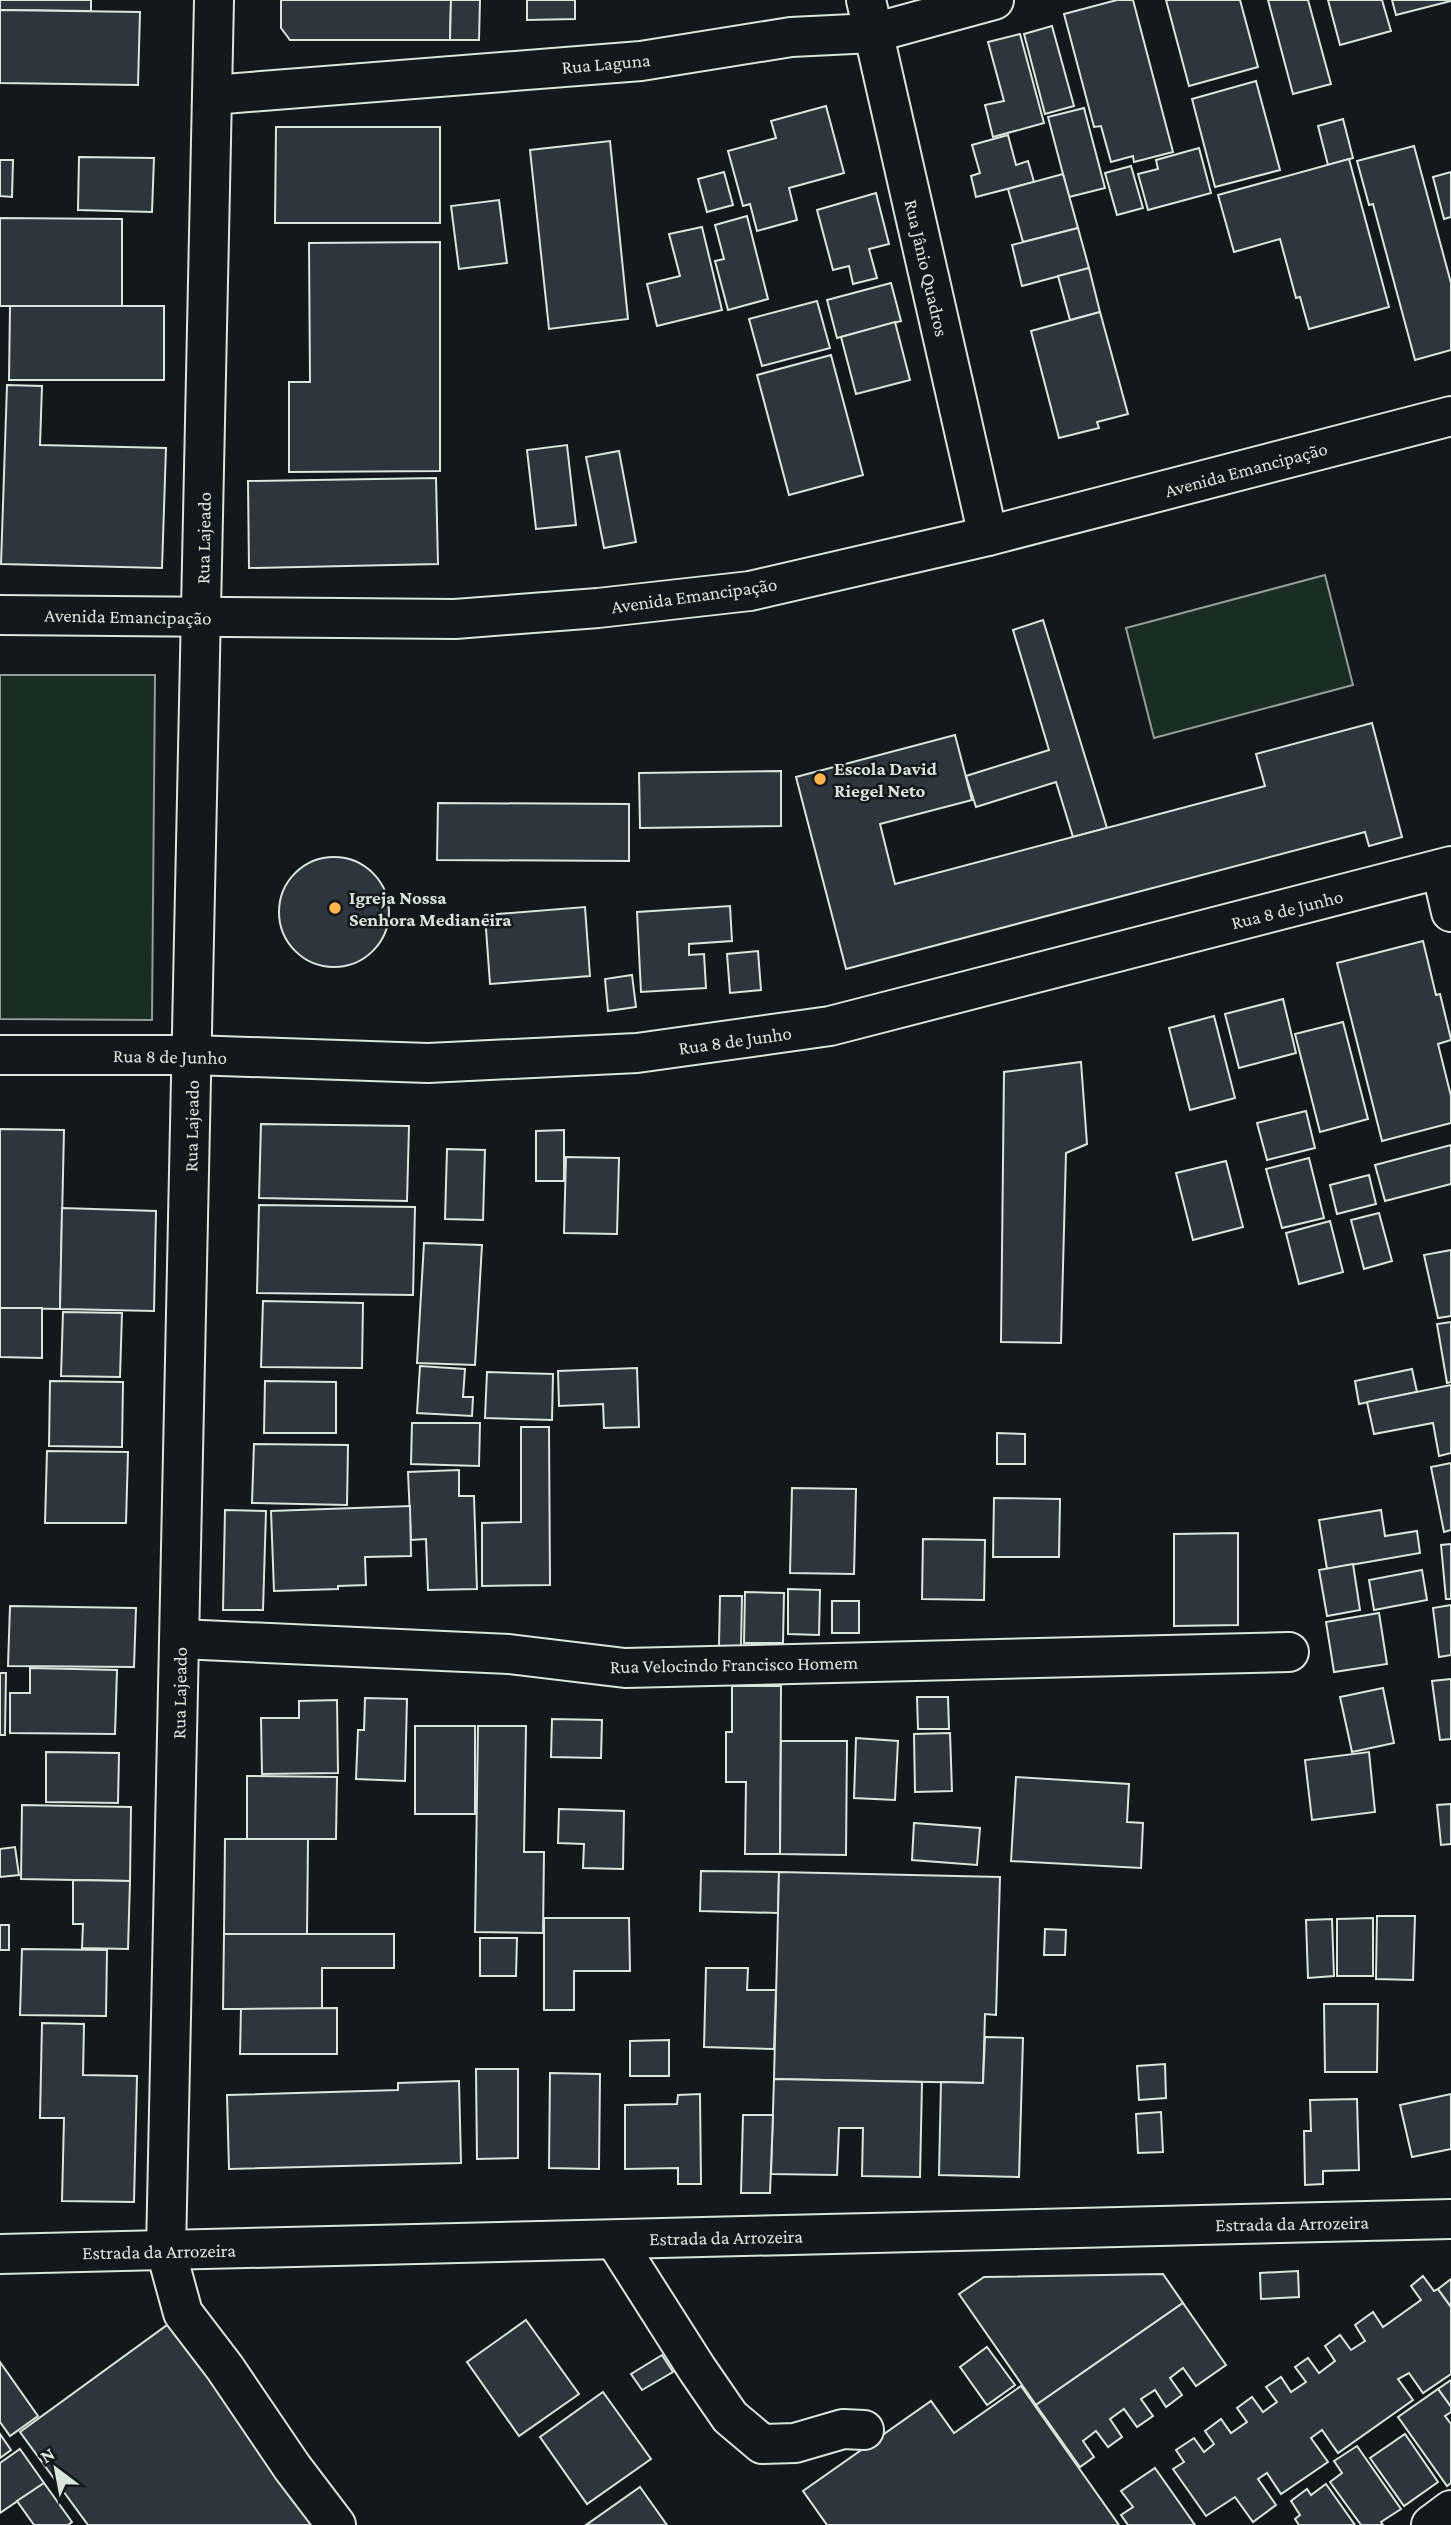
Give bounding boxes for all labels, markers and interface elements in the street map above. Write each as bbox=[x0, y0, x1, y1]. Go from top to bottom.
street label: Rua Laguna bbox=[561, 49, 652, 78]
street label: Rua Jânio Quadros bbox=[901, 197, 953, 339]
street label: Avenida Emancipação bbox=[1163, 438, 1330, 501]
street label: Rua Lajeado bbox=[192, 492, 216, 584]
street label: Avenida Emancipação bbox=[610, 573, 778, 618]
street label: Avenida Emancipação bbox=[44, 605, 212, 628]
place label: Escola David Riegel Neto bbox=[834, 758, 937, 801]
marker: Escola David Riegel Neto bbox=[812, 771, 828, 787]
street label: Rua 8 de Junho bbox=[1229, 885, 1345, 933]
place label: Igreja Nossa Senhora Medianeira bbox=[349, 887, 512, 930]
marker: Igreja Nossa Senhora Medianeira bbox=[327, 900, 343, 916]
street label: Rua 8 de Junho bbox=[677, 1022, 793, 1059]
street label: Rua 8 de Junho bbox=[113, 1045, 227, 1068]
street label: Rua Lajeado bbox=[180, 1080, 204, 1172]
street label: Rua Lajeado bbox=[168, 1647, 192, 1739]
street label: Rua Velocindo Francisco Homem bbox=[610, 1652, 858, 1677]
street label: Estrada da Arrozeira bbox=[1215, 2212, 1369, 2235]
street label: Estrada da Arrozeira bbox=[649, 2226, 803, 2249]
street label: Estrada da Arrozeira bbox=[82, 2240, 236, 2263]
north arrow bbox=[21, 2434, 91, 2504]
text: N bbox=[36, 2443, 58, 2467]

